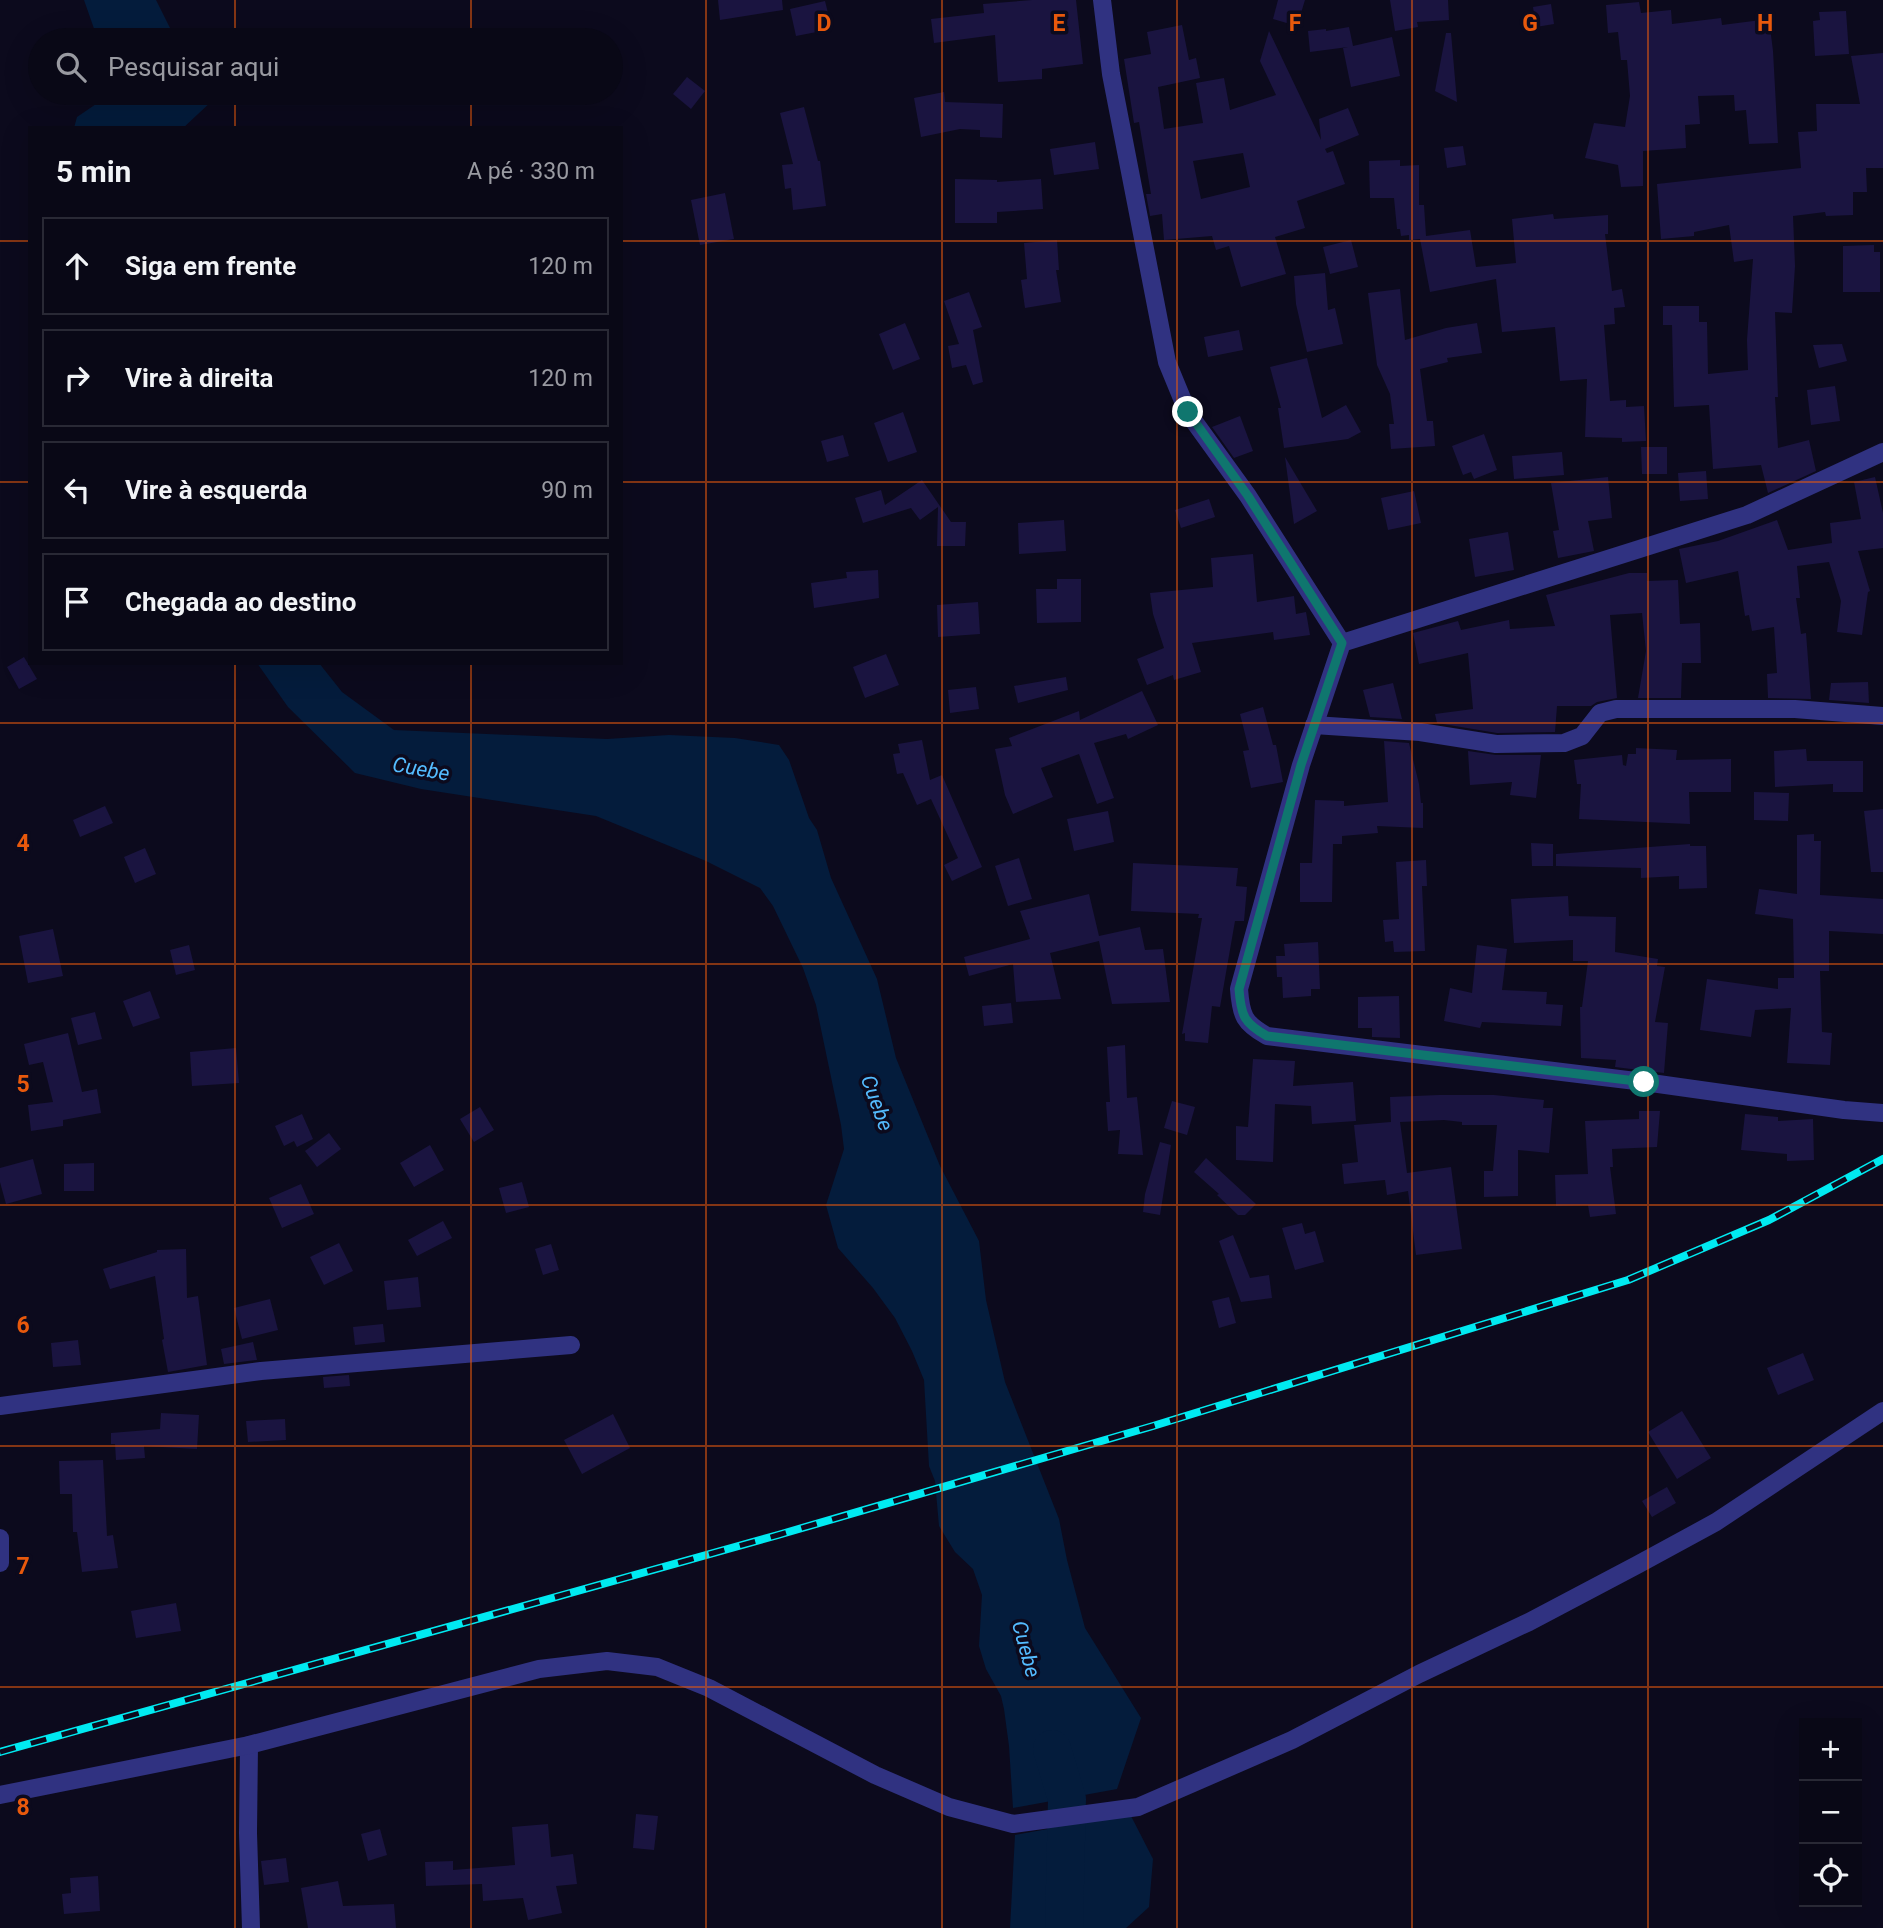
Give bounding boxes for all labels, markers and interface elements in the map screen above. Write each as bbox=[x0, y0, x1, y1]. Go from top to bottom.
text: D bbox=[817, 10, 831, 37]
text: E bbox=[1053, 10, 1066, 37]
text: F bbox=[1289, 10, 1302, 37]
text: G bbox=[1522, 10, 1538, 37]
text: H bbox=[1757, 10, 1773, 37]
search box bbox=[28, 28, 623, 105]
icon: search bbox=[52, 48, 90, 86]
text: Pesquisar aqui bbox=[108, 52, 279, 82]
text: 5 min bbox=[56, 154, 131, 189]
text: A pé · 330 m bbox=[467, 158, 595, 185]
icon: ahead bbox=[58, 247, 96, 285]
text: Siga em frente bbox=[125, 251, 296, 281]
text: 120 m bbox=[528, 253, 593, 280]
icon: right bbox=[58, 359, 96, 397]
text: Vire à direita bbox=[125, 363, 273, 393]
text: 120 m bbox=[528, 365, 593, 392]
route end bbox=[1172, 396, 1203, 427]
icon: left bbox=[58, 471, 96, 509]
text: Vire à esquerda bbox=[125, 475, 308, 505]
text: 90 m bbox=[541, 477, 593, 504]
icon: arrive bbox=[58, 583, 96, 621]
text: Chegada ao destino bbox=[125, 587, 356, 617]
water label: Cuebe bbox=[391, 752, 452, 786]
text: 4 bbox=[16, 830, 30, 857]
route start bbox=[1628, 1066, 1659, 1097]
text: 5 bbox=[16, 1071, 30, 1098]
water label: Cuebe bbox=[856, 1072, 898, 1134]
text: 6 bbox=[16, 1312, 30, 1339]
text: 7 bbox=[16, 1553, 30, 1580]
water label: Cuebe bbox=[1007, 1618, 1045, 1680]
map controls bbox=[1799, 1718, 1862, 1907]
button: + bbox=[1799, 1718, 1862, 1781]
button: − bbox=[1799, 1781, 1862, 1844]
text: 8 bbox=[16, 1794, 30, 1821]
button: locate bbox=[1799, 1844, 1862, 1907]

